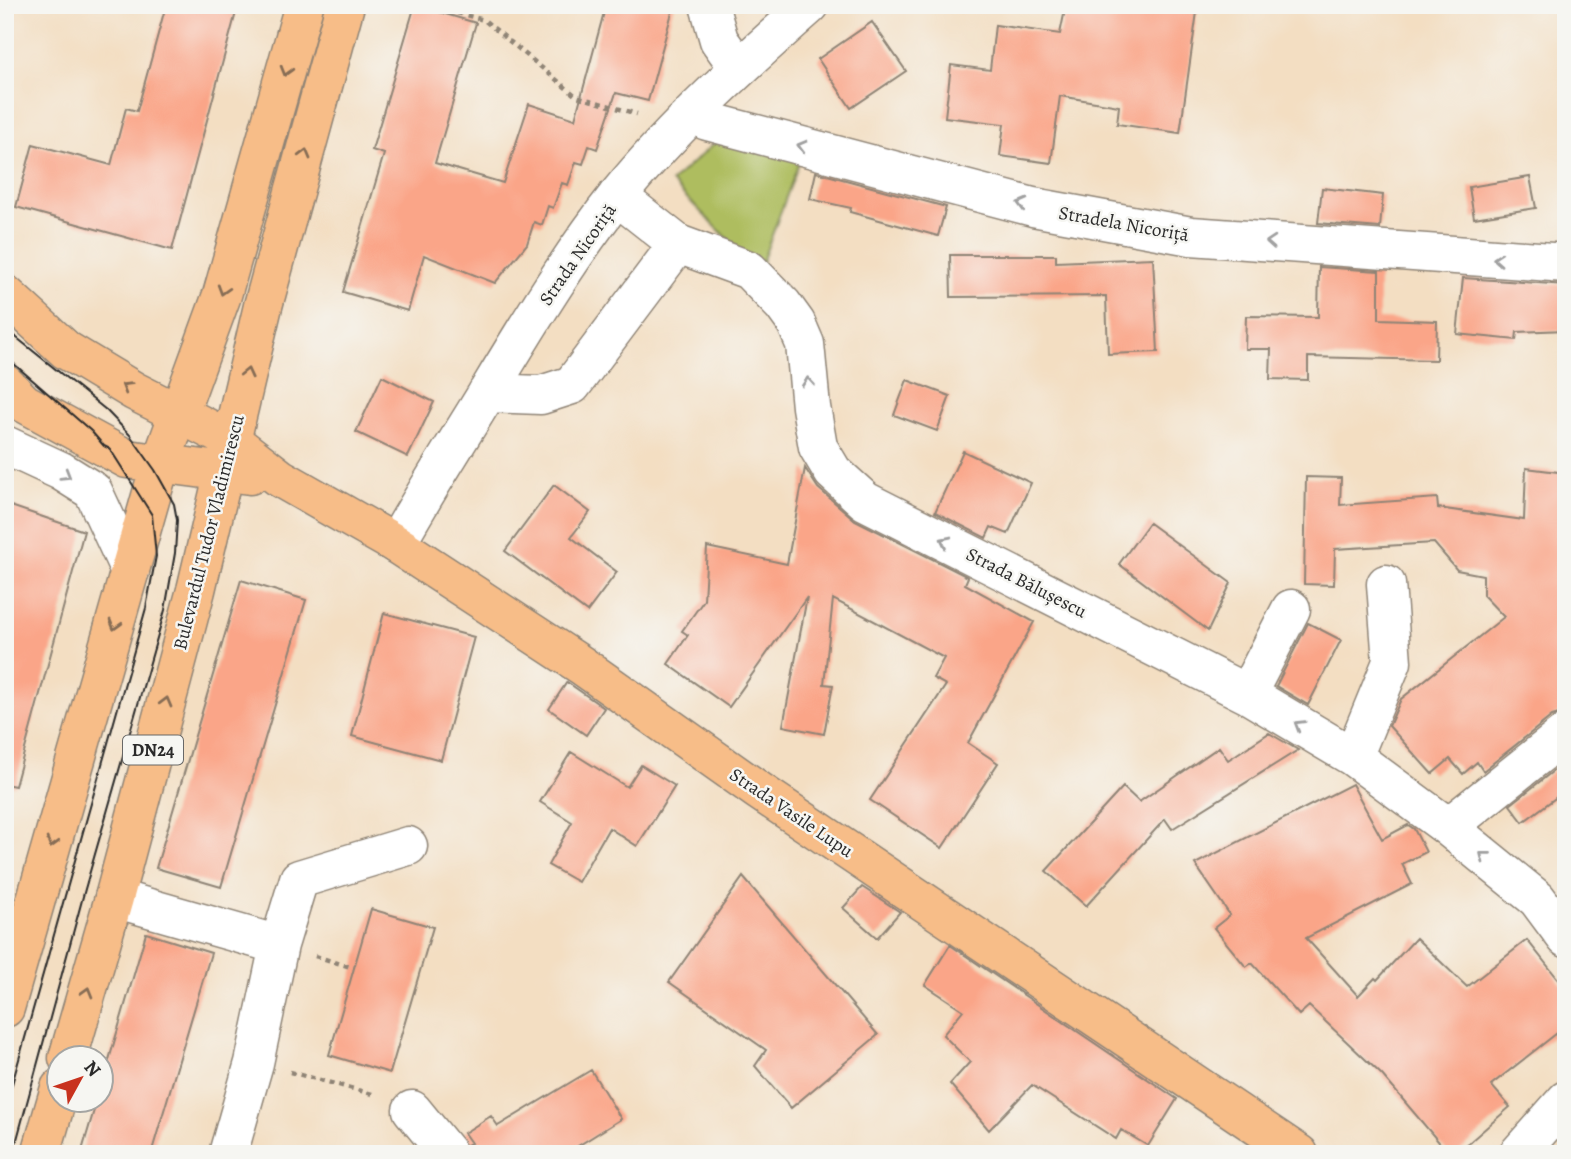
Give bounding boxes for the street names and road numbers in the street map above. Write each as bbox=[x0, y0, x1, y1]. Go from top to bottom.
street label: Strada Nicoriță bbox=[533, 198, 623, 311]
street label: Stradela Nicoriță bbox=[1057, 200, 1191, 248]
street label: Bulevardul Tudor Vladimirescu bbox=[167, 411, 251, 653]
street label: Strada Bălușescu bbox=[962, 541, 1092, 625]
road number: DN24 bbox=[123, 736, 183, 764]
street label: Strada Vasile Lupu bbox=[724, 762, 859, 864]

